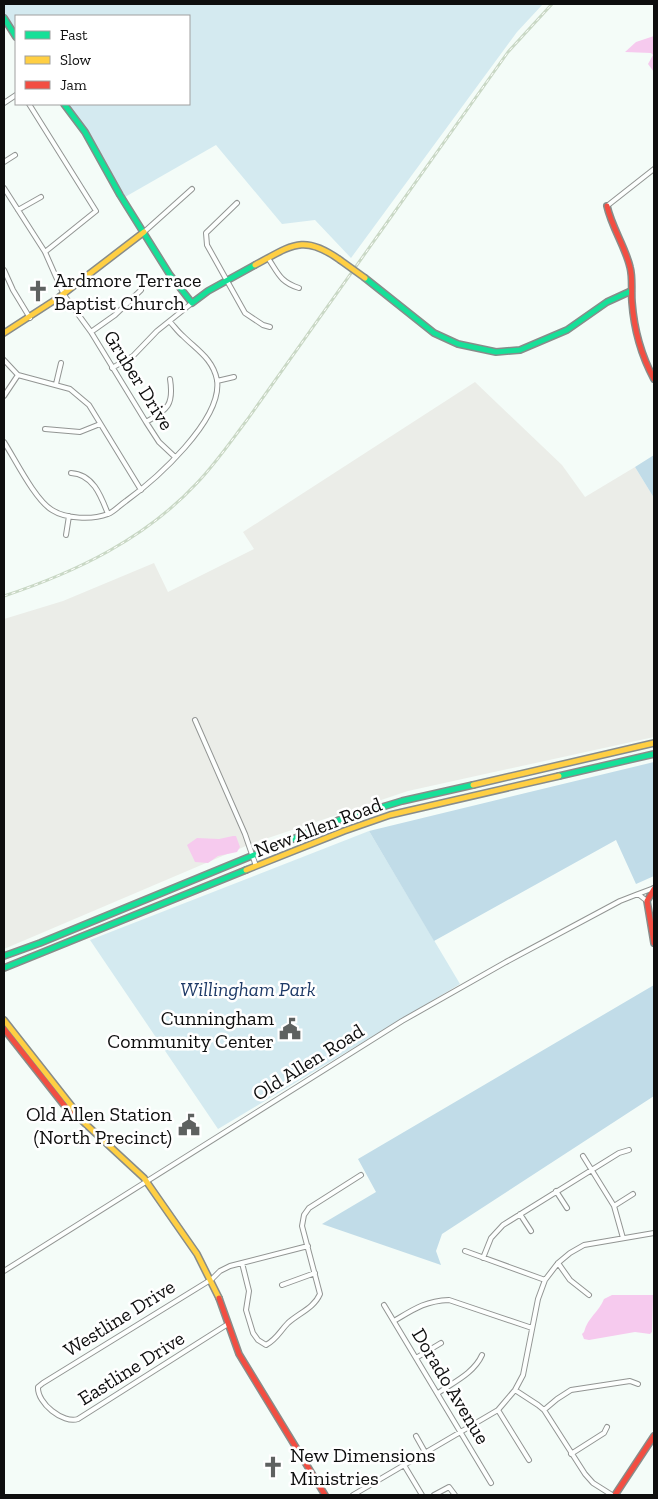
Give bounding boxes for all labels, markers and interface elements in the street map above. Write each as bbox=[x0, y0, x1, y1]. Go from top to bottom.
legend bbox=[15, 15, 190, 105]
text: Fast bbox=[60, 26, 88, 44]
text: Slow bbox=[60, 51, 92, 69]
text: Jam bbox=[60, 76, 87, 94]
place label: Ardmore Terrace Baptist Church bbox=[54, 268, 201, 315]
church icon: Ardmore Terrace Baptist Church bbox=[25, 278, 51, 304]
street label: Gruber Drive bbox=[99, 326, 179, 434]
street label: New Allen Road bbox=[251, 792, 385, 862]
park label: Willingham Park bbox=[180, 977, 316, 1001]
place label: Cunningham Community Center bbox=[107, 1006, 275, 1053]
public building icon: Cunningham Community Center bbox=[277, 1016, 303, 1042]
street label: Old Allen Road bbox=[248, 1018, 368, 1106]
place label: Old Allen Station (North Precinct) bbox=[26, 1102, 173, 1149]
public building icon: Old Allen Station (North Precinct) bbox=[176, 1112, 202, 1138]
street label: Westline Drive bbox=[59, 1274, 179, 1362]
street label: Dorado Avenue bbox=[407, 1324, 495, 1448]
street label: Eastline Drive bbox=[73, 1326, 189, 1410]
place label: New Dimensions Ministries bbox=[290, 1443, 436, 1490]
church icon: New Dimensions Ministries bbox=[260, 1454, 286, 1480]

